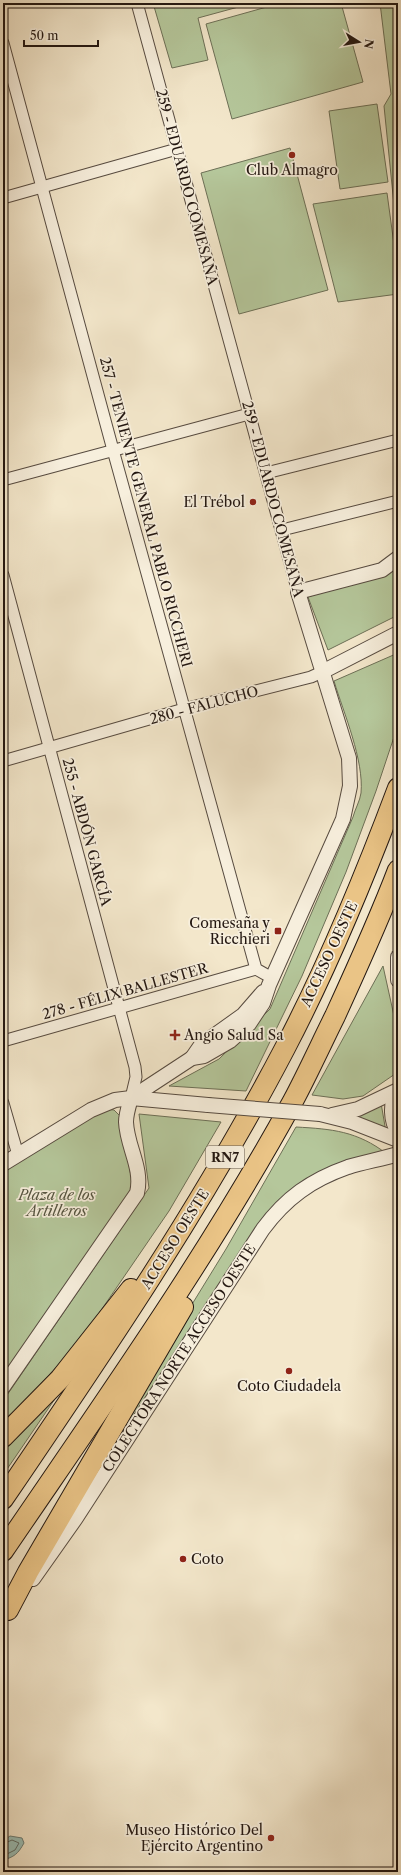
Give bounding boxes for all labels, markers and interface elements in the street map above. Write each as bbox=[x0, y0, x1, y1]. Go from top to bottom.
scale bar bbox=[24, 22, 98, 48]
north arrow bbox=[339, 22, 379, 62]
text: 50 m bbox=[30, 28, 59, 43]
text: N bbox=[361, 38, 377, 50]
street label: 259 - EDUARDO COMESAÑA bbox=[152, 87, 223, 288]
marker: Club Almagro bbox=[287, 150, 297, 160]
place label: Club Almagro bbox=[246, 161, 338, 179]
street label: 257 - TENIENTE GENERAL PABLO RICCHERI bbox=[96, 355, 196, 669]
street label: 259 - EDUARDO COMESAÑA bbox=[238, 399, 309, 600]
place label: El Trébol bbox=[183, 493, 245, 511]
marker: El Trébol bbox=[248, 497, 258, 507]
street label: 280 - FALUCHO bbox=[148, 682, 260, 728]
street label: 255 - ABDÓN GARCÍA bbox=[59, 756, 117, 909]
street label: ACCESO OESTE bbox=[296, 898, 361, 1011]
place label: Comesaña y Ricchieri bbox=[189, 914, 270, 948]
marker: Comesaña y Ricchieri bbox=[273, 926, 283, 936]
street label: 278 - FÉLIX BALLESTER bbox=[40, 959, 211, 1023]
place label: Angio Salud Sa bbox=[183, 1026, 284, 1044]
marker: Angio Salud Sa bbox=[169, 1029, 181, 1041]
road number: RN7 bbox=[206, 1146, 244, 1168]
park label: Plaza de los Artilleros bbox=[17, 1186, 96, 1220]
street label: ACCESO OESTE bbox=[136, 1186, 213, 1293]
street label: COLECTORA NORTE ACCESO OESTE bbox=[98, 1241, 260, 1475]
marker: Coto Ciudadela bbox=[284, 1366, 294, 1376]
place label: Coto Ciudadela bbox=[237, 1377, 342, 1395]
place label: Coto bbox=[191, 1550, 224, 1568]
marker: Coto bbox=[178, 1554, 188, 1564]
place label: Museo Histórico Del Ejército Argentino bbox=[125, 1821, 263, 1855]
marker: Museo Histórico Del Ejército Argentino bbox=[266, 1833, 276, 1843]

